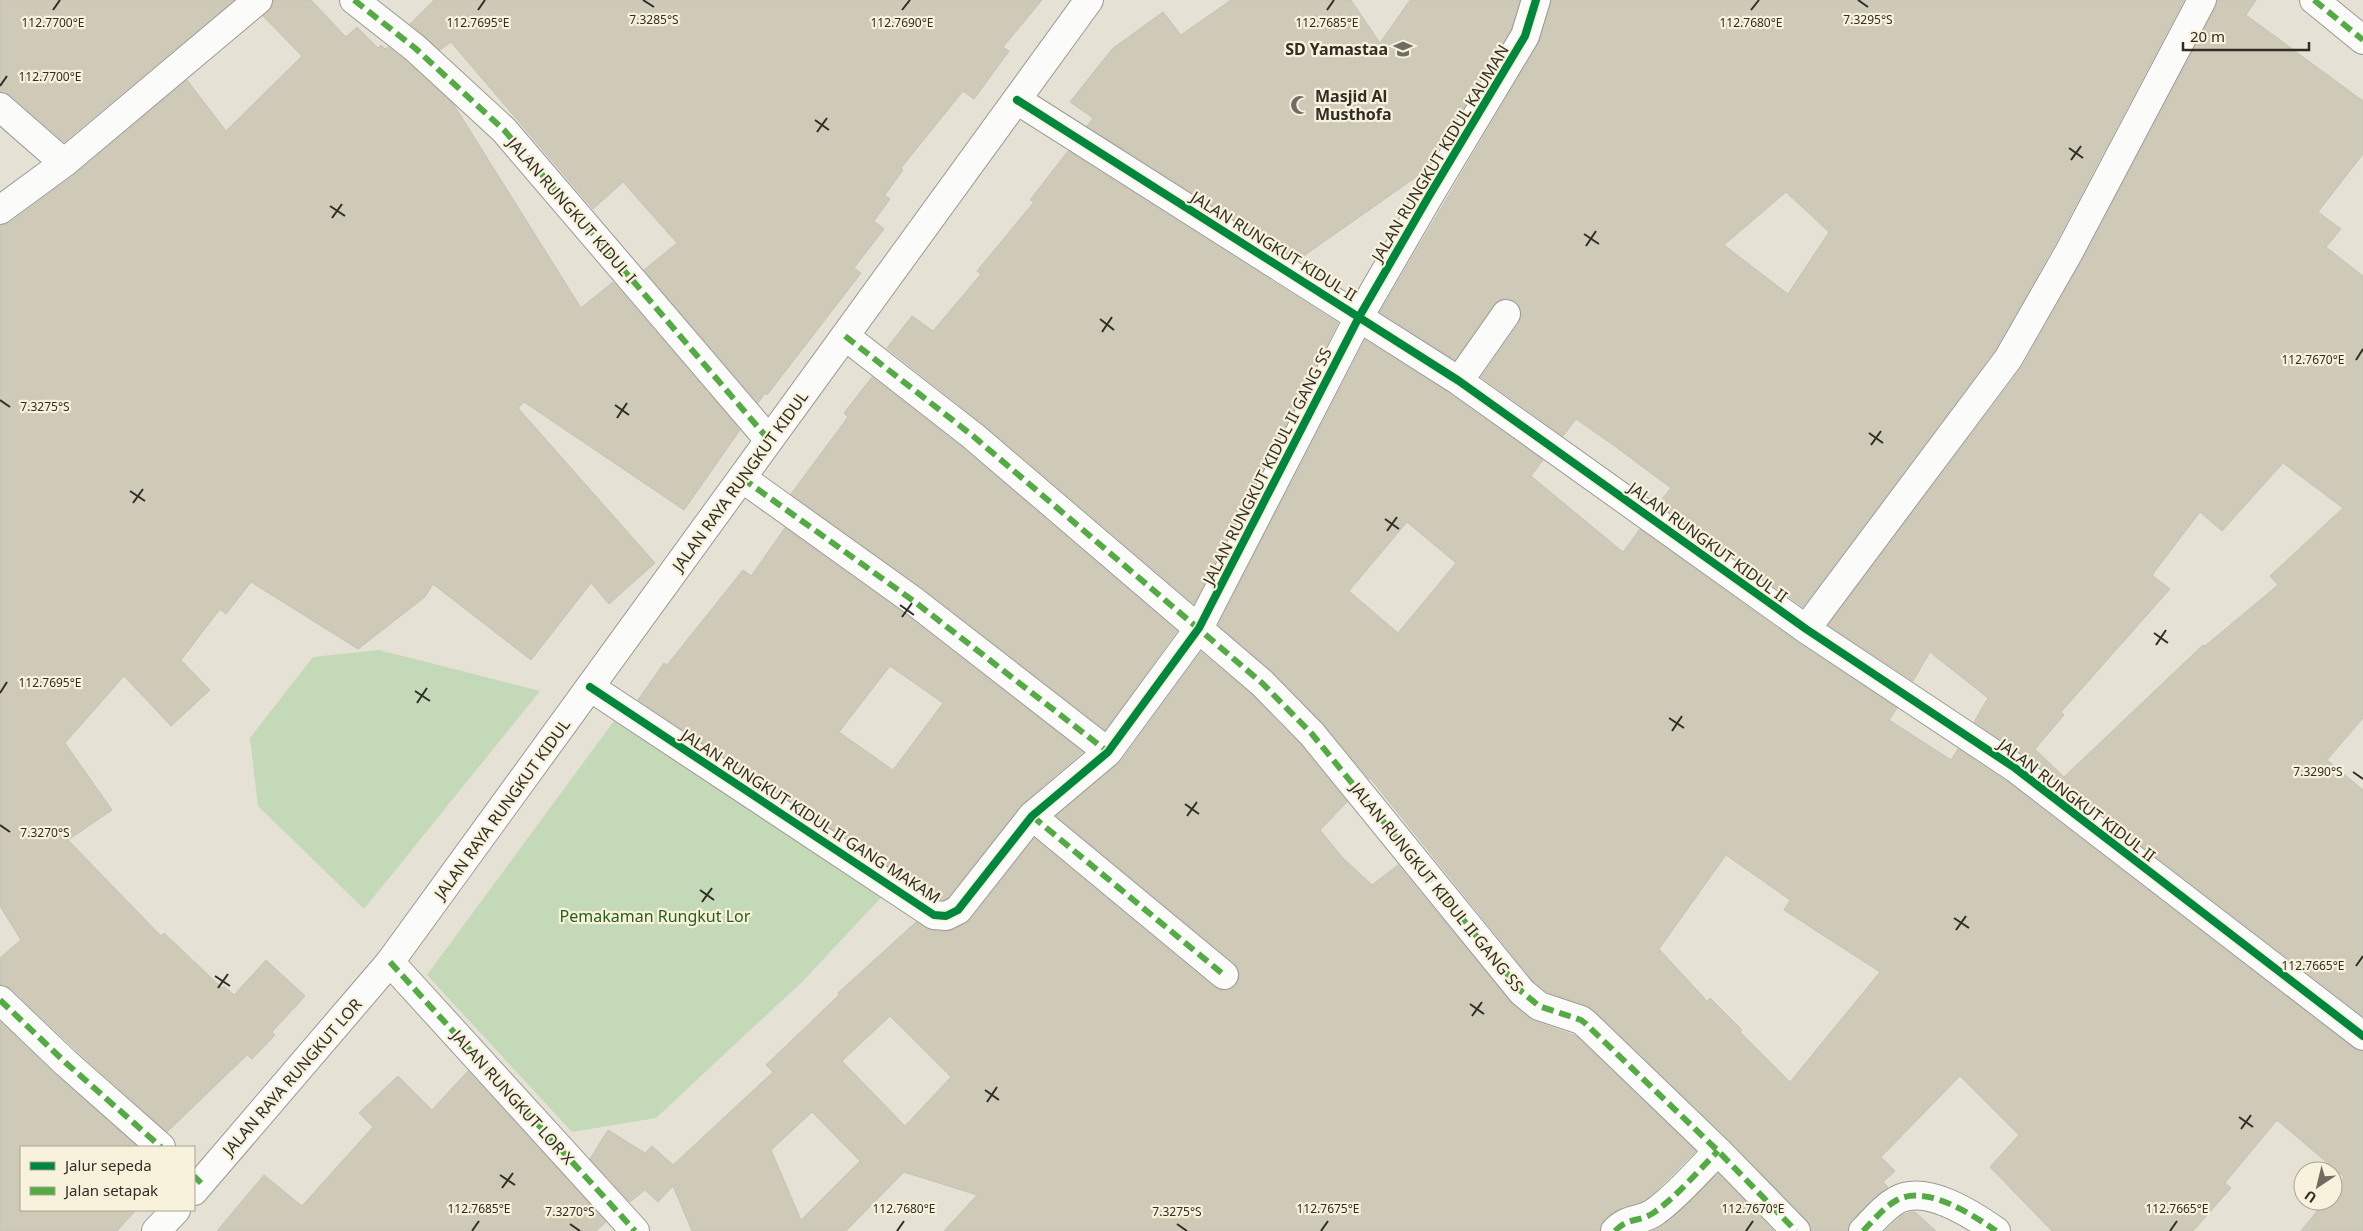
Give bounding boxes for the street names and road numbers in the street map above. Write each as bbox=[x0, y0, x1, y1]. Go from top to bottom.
street label: JALAN RUNGKUT KIDUL KAUMAN bbox=[1365, 40, 1514, 267]
street label: JALAN RUNGKUT KIDUL I bbox=[501, 131, 641, 288]
street label: JALAN RUNGKUT KIDUL II bbox=[1185, 185, 1361, 306]
street label: JALAN RUNGKUT KIDUL II GANG SS bbox=[1197, 344, 1337, 590]
street label: JALAN RAYA RUNGKUT KIDUL bbox=[666, 386, 813, 577]
street label: JALAN RUNGKUT KIDUL II bbox=[1622, 476, 1792, 607]
street label: JALAN RAYA RUNGKUT KIDUL bbox=[428, 714, 575, 905]
street label: JALAN RUNGKUT KIDUL II GANG MAKAM bbox=[675, 723, 945, 908]
street label: JALAN RUNGKUT KIDUL II bbox=[1992, 732, 2160, 866]
street label: JALAN RUNGKUT KIDUL II GANG SS bbox=[1344, 776, 1529, 996]
street label: JALAN RAYA RUNGKUT LOR bbox=[216, 994, 367, 1162]
street label: JALAN RUNGKUT LOR X bbox=[445, 1024, 580, 1169]

